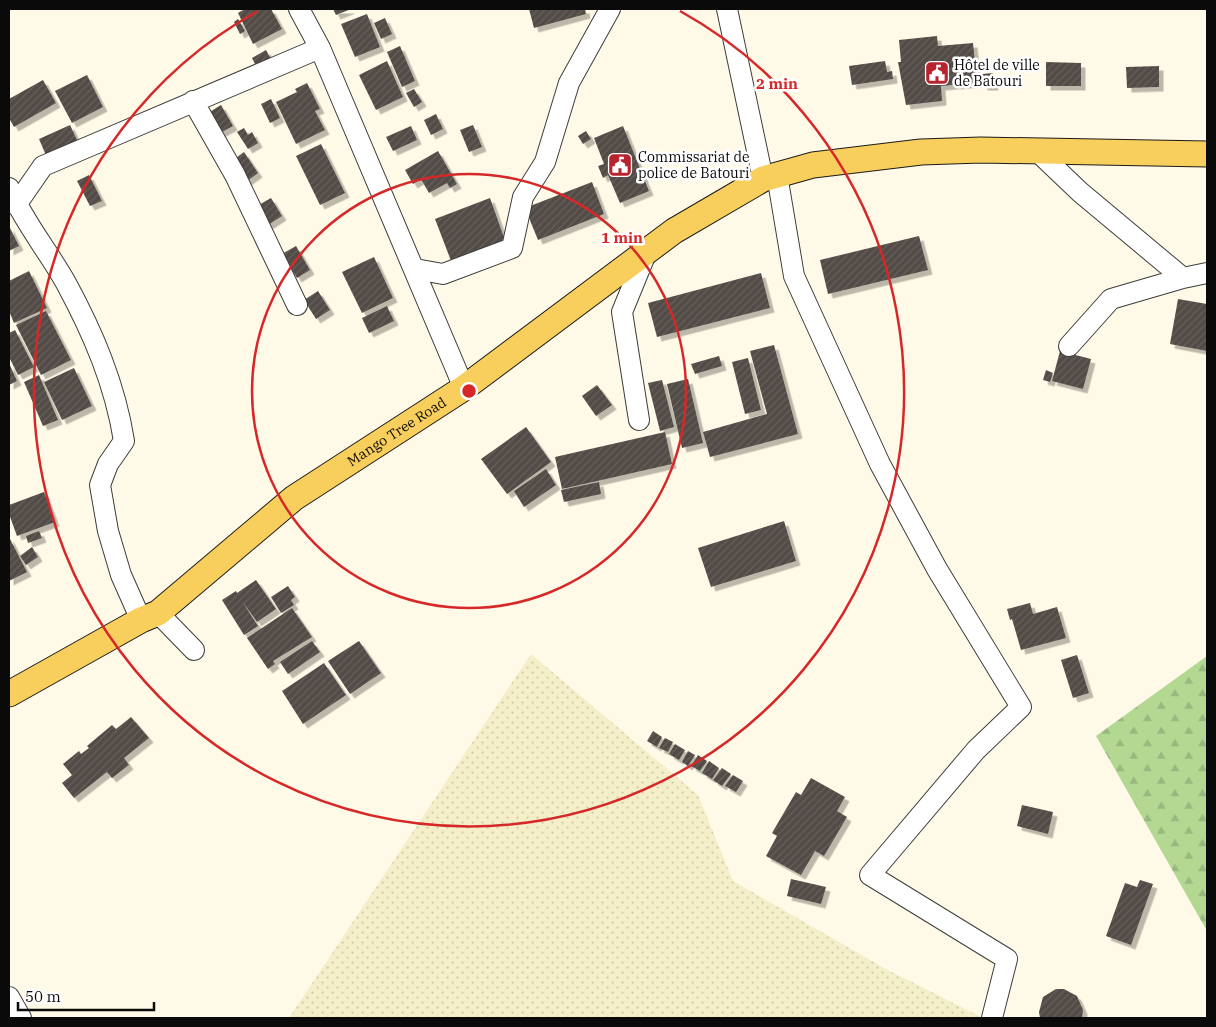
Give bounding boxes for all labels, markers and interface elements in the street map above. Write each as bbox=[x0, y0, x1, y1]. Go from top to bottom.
place label: Hôtel de ville de Batouri bbox=[954, 56, 1040, 90]
public building icon: Hôtel de ville de Batouri bbox=[924, 60, 950, 86]
text: 2 min bbox=[756, 74, 798, 93]
place label: Commissariat de police de Batouri bbox=[638, 148, 749, 182]
public building icon: Commissariat de police de Batouri bbox=[607, 152, 633, 178]
text: 1 min bbox=[601, 228, 643, 247]
centre of rings bbox=[460, 382, 478, 400]
street label: Mango Tree Road bbox=[344, 393, 450, 470]
scale bar bbox=[18, 980, 154, 1012]
text: 50 m bbox=[25, 987, 61, 1006]

